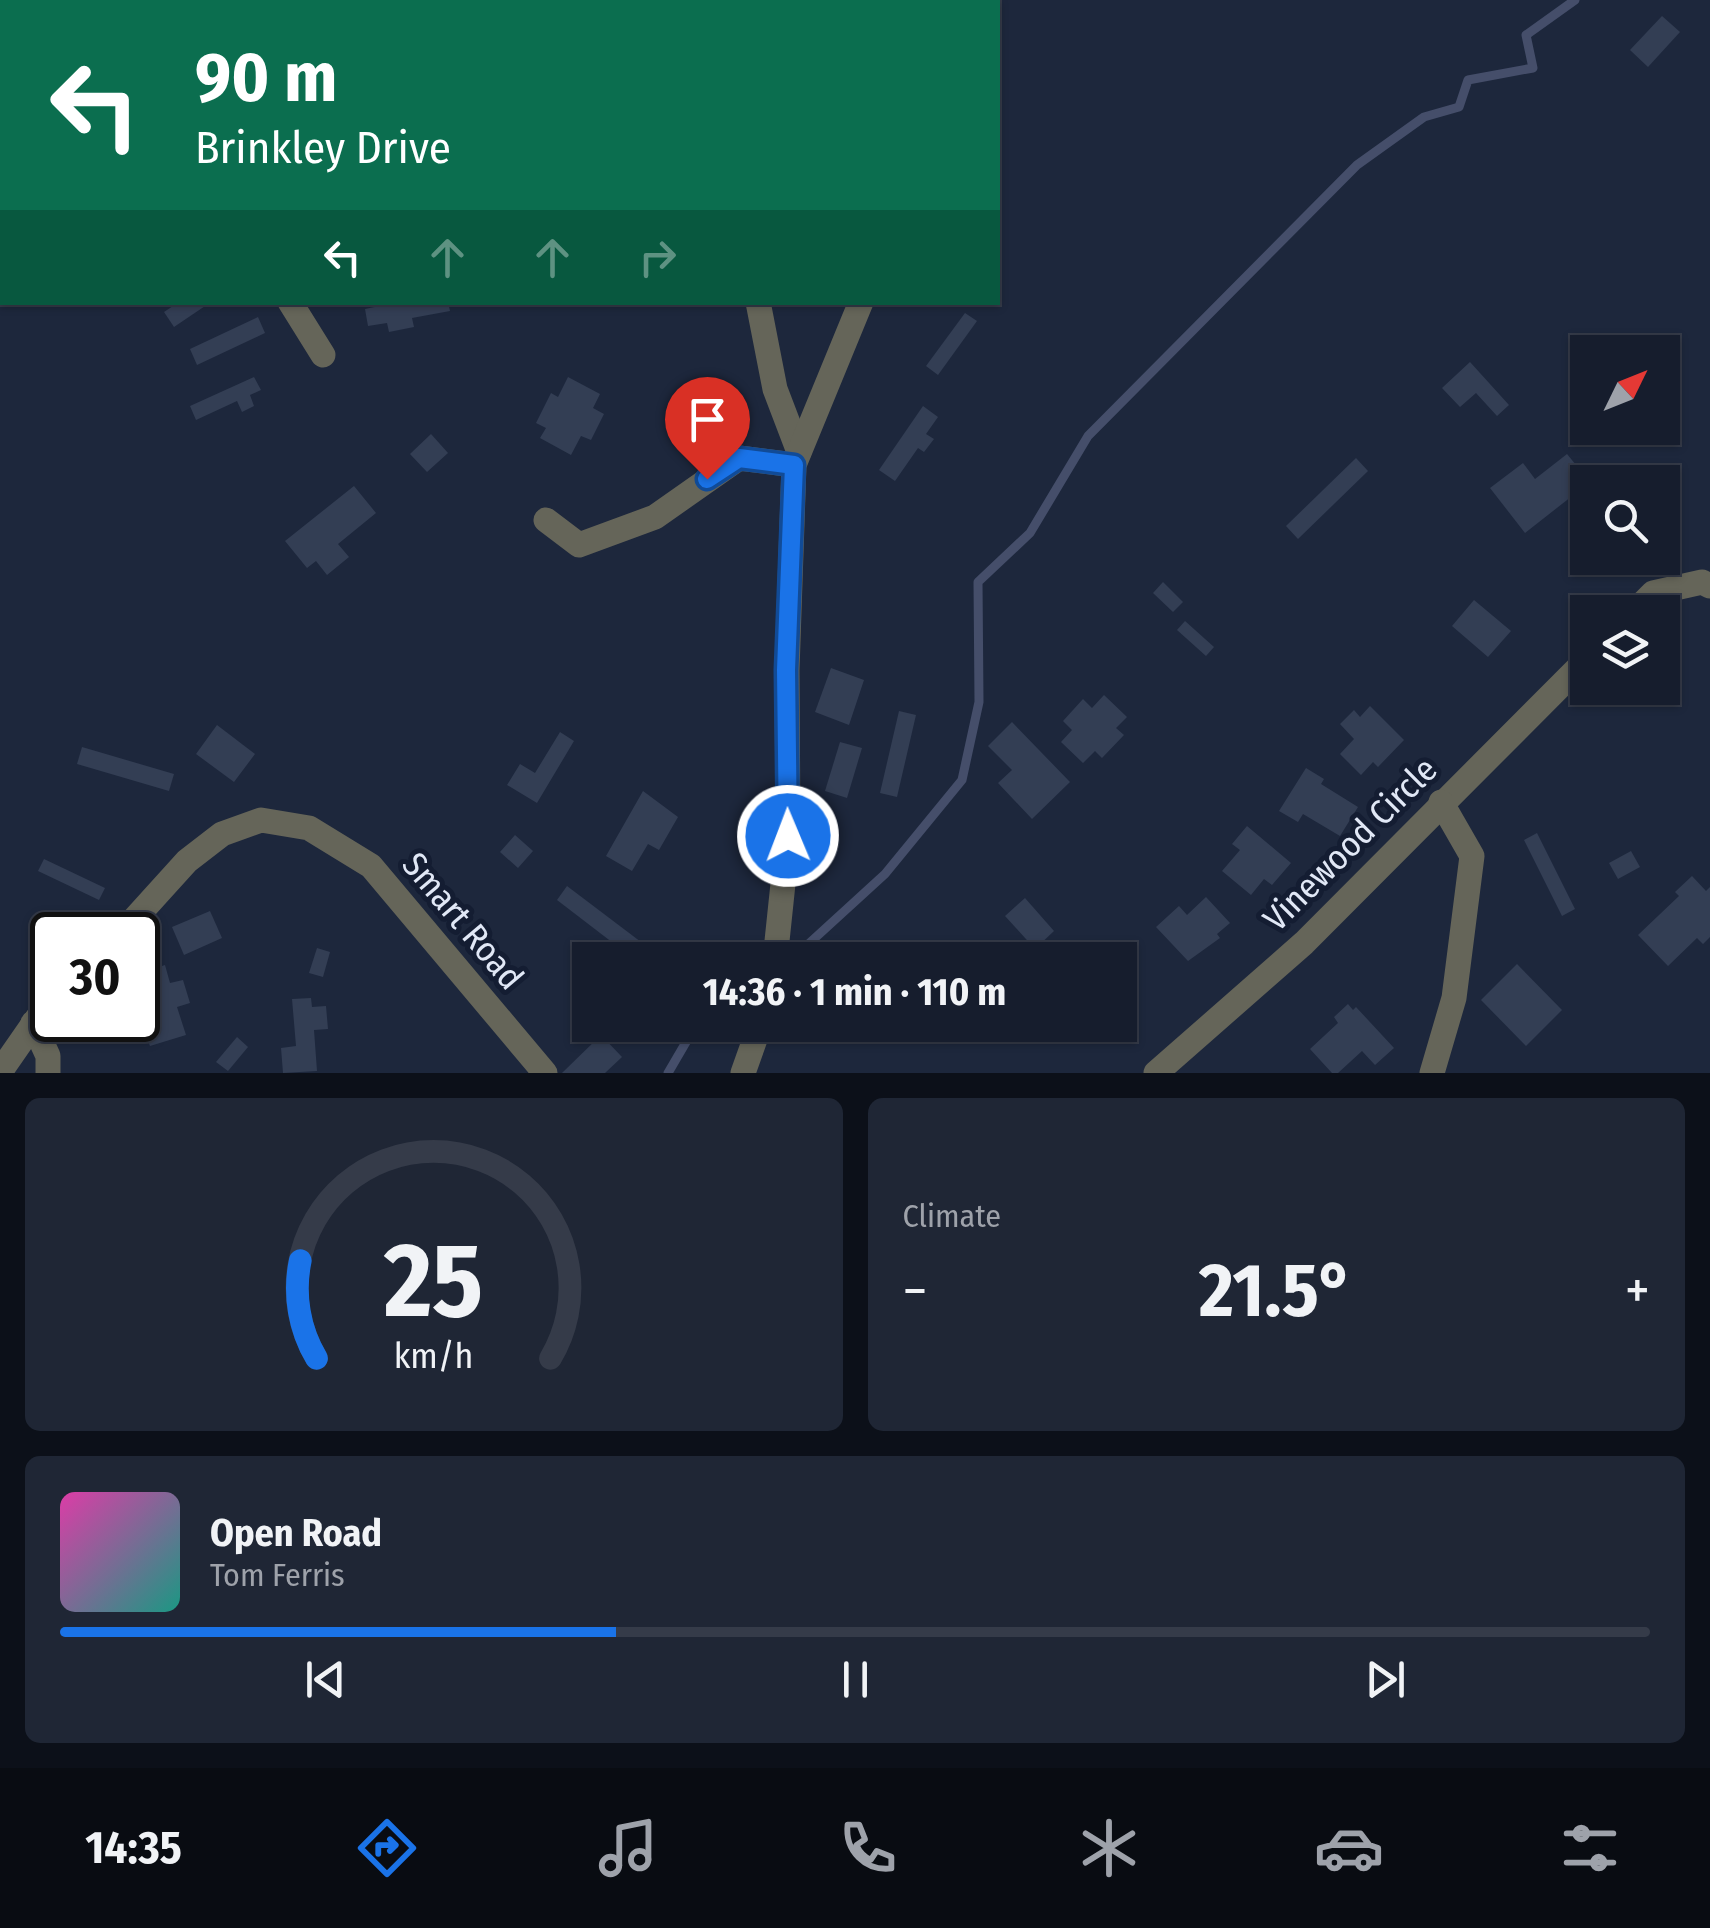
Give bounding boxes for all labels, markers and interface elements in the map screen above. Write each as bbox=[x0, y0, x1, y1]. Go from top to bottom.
text: 90 m bbox=[195, 36, 337, 120]
icon: left bbox=[30, 40, 160, 170]
text: Brinkley Drive bbox=[195, 121, 451, 175]
icon: left bbox=[315, 230, 370, 285]
icon: ahead bbox=[420, 230, 475, 285]
icon: ahead bbox=[525, 230, 580, 285]
icon: right bbox=[630, 230, 685, 285]
north arrow bbox=[1570, 335, 1680, 445]
map controls bbox=[1570, 335, 1680, 705]
pin bbox=[665, 377, 750, 480]
icon: arrive bbox=[680, 392, 735, 447]
button: search bbox=[1570, 465, 1680, 575]
button: layers bbox=[1570, 595, 1680, 705]
street label: Vinewood Circle bbox=[1254, 748, 1446, 940]
position arrow bbox=[736, 784, 840, 888]
street label: Smart Road bbox=[394, 844, 532, 998]
speed limit sign: 30 bbox=[30, 912, 160, 1042]
text: 14:36 · 1 min · 110 m bbox=[703, 969, 1006, 1015]
text: Climate bbox=[903, 1197, 1001, 1235]
text: 25 bbox=[383, 1219, 483, 1344]
text: 21.5° bbox=[1199, 1246, 1353, 1336]
text: − bbox=[903, 1258, 927, 1324]
text: + bbox=[1625, 1258, 1650, 1324]
text: km/h bbox=[394, 1335, 474, 1377]
text: Open Road bbox=[210, 1510, 382, 1556]
text: Tom Ferris bbox=[210, 1556, 345, 1594]
icon: previous bbox=[298, 1652, 353, 1707]
icon: pause bbox=[828, 1652, 883, 1707]
icon: next bbox=[1358, 1652, 1413, 1707]
icon: directions bbox=[352, 1813, 422, 1883]
icon: music bbox=[593, 1813, 663, 1883]
icon: phone bbox=[833, 1813, 903, 1883]
icon: climate bbox=[1074, 1813, 1144, 1883]
icon: car bbox=[1314, 1813, 1384, 1883]
icon: filters bbox=[1555, 1813, 1625, 1883]
text: 14:35 bbox=[85, 1821, 182, 1875]

